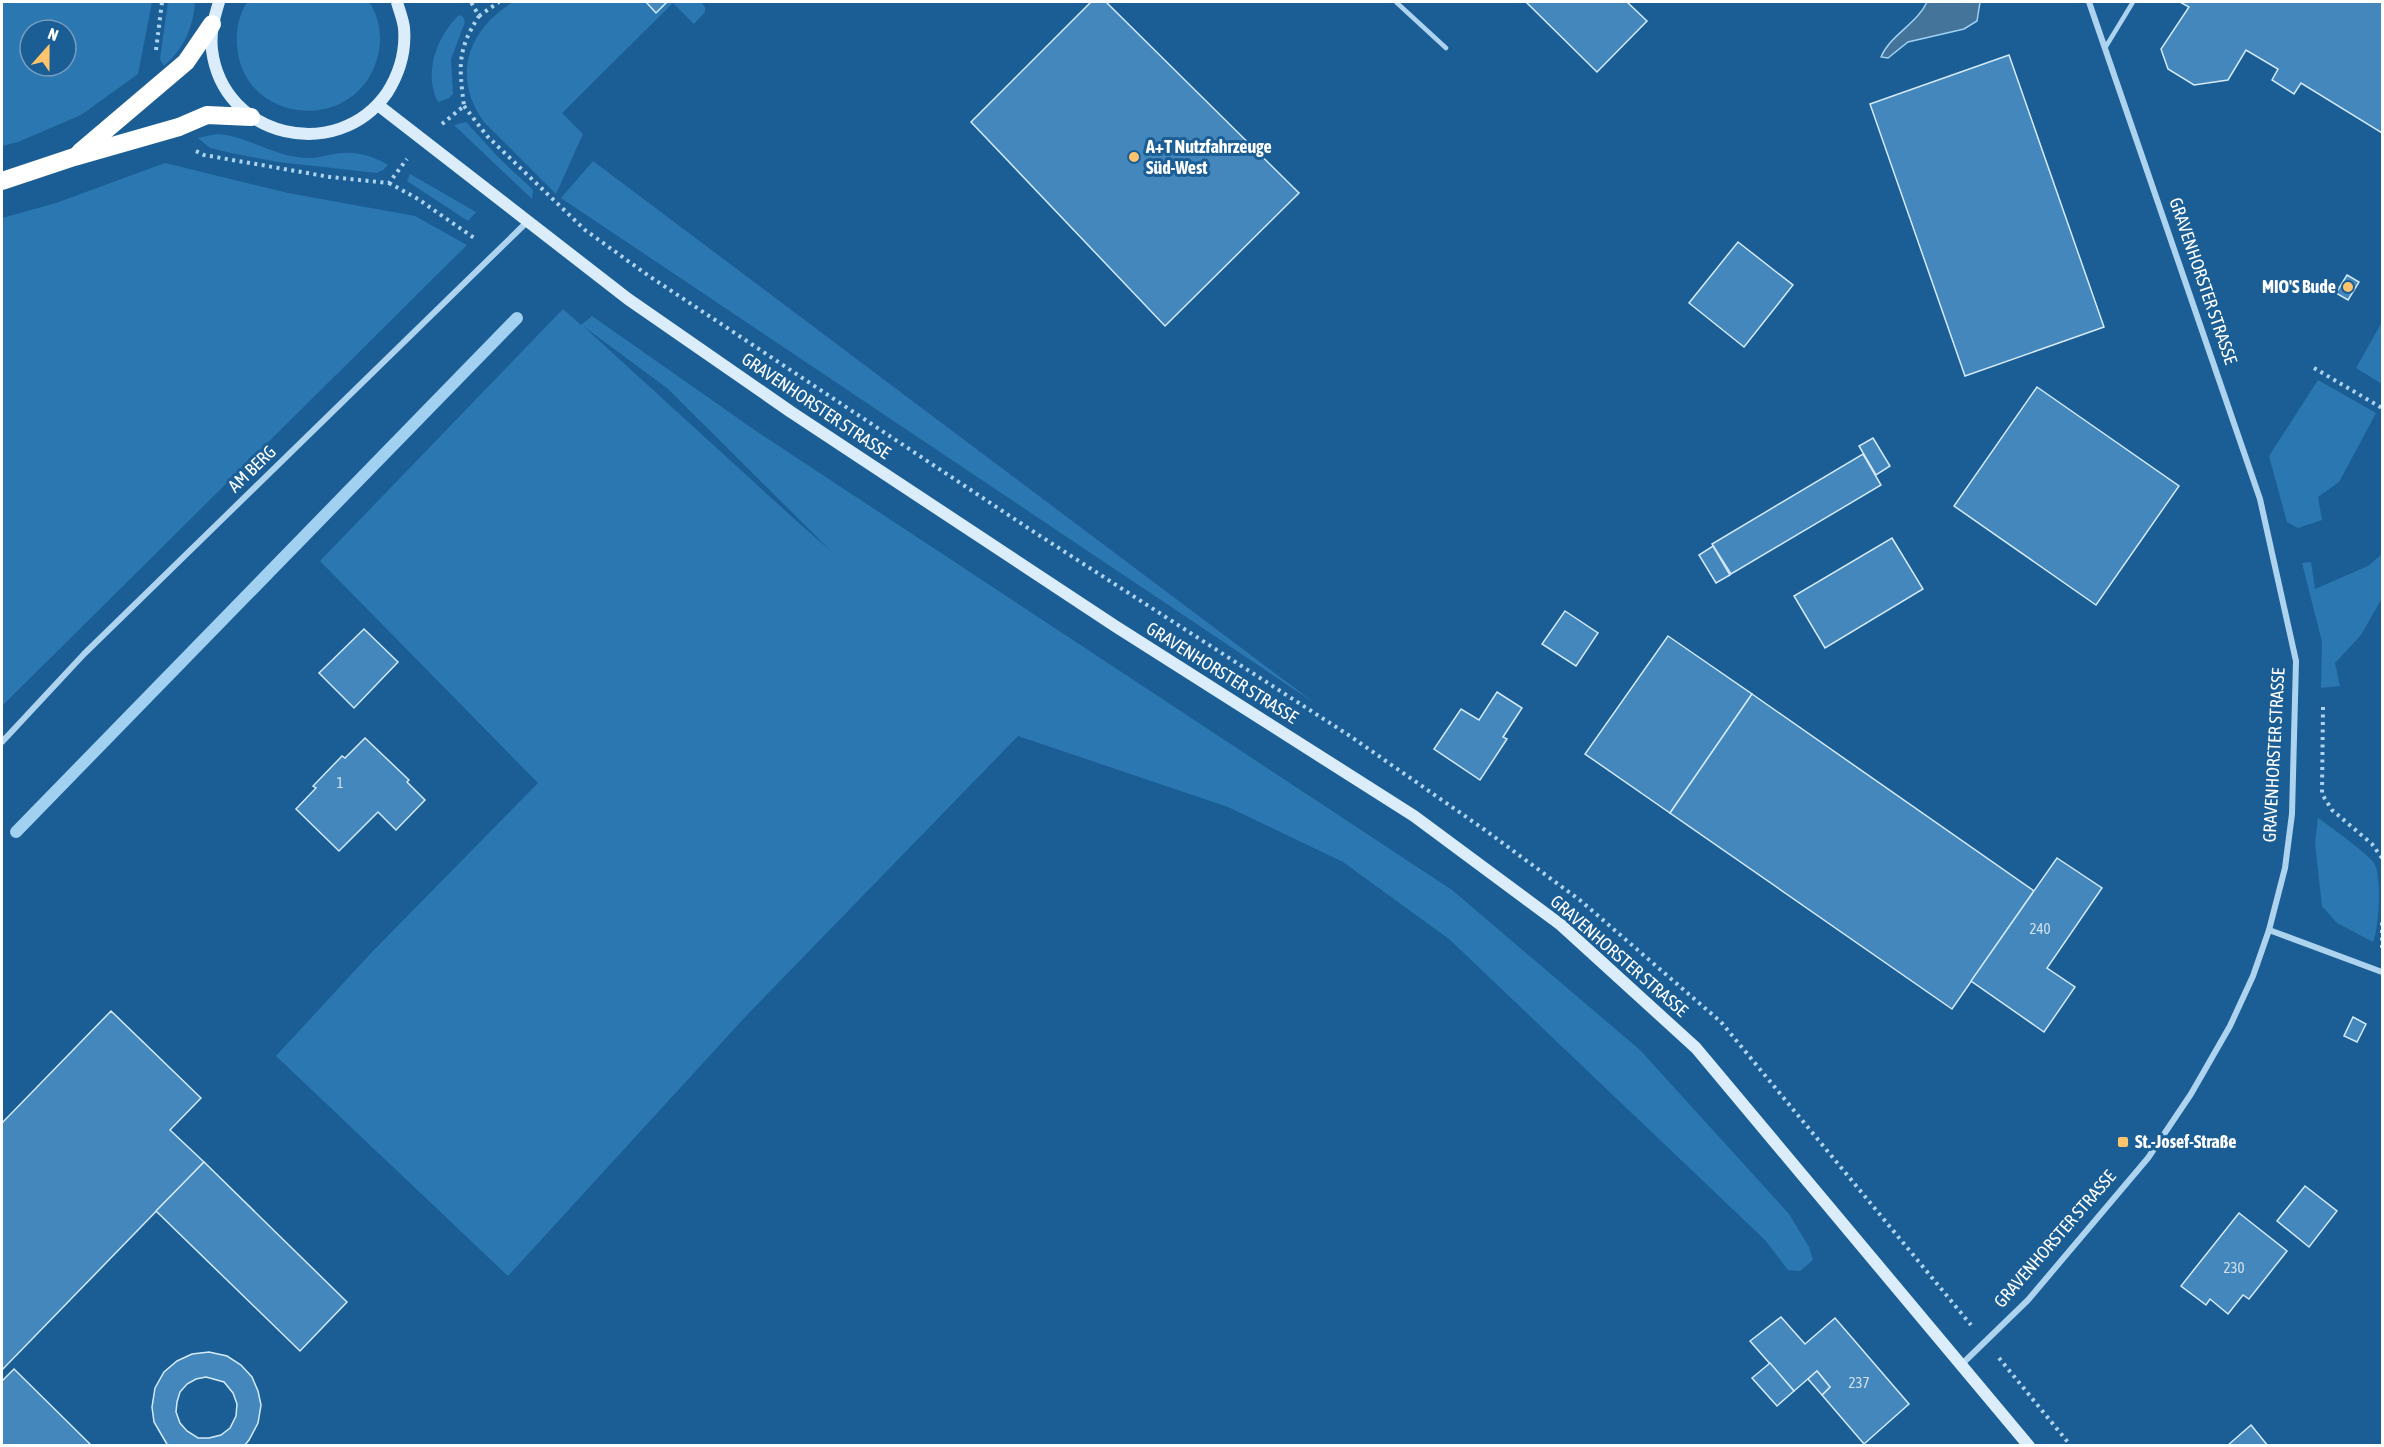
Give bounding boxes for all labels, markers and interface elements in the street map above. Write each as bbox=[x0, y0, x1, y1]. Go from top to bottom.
north arrow bbox=[18, 18, 78, 78]
text: N bbox=[46, 24, 61, 44]
place label: A+T Nutzfahrzeuge Süd-West bbox=[1145, 136, 1272, 178]
marker: A+T Nutzfahrzeuge Süd-West bbox=[1127, 150, 1141, 164]
street label: GRAVENHORSTER STRASSE bbox=[2165, 195, 2242, 367]
place label: MIO'S Bude bbox=[2262, 276, 2336, 297]
marker: MIO'S Bude bbox=[2341, 280, 2355, 294]
street label: GRAVENHORSTER STRASSE bbox=[738, 348, 895, 463]
street label: AM BERG bbox=[224, 441, 280, 496]
street label: GRAVENHORSTER STRASSE bbox=[1143, 617, 1302, 728]
street label: GRAVENHORSTER STRASSE bbox=[2258, 667, 2289, 843]
house number: 1 bbox=[336, 774, 344, 791]
street label: GRAVENHORSTER STRASSE bbox=[1546, 890, 1692, 1021]
house number: 240 bbox=[2029, 920, 2051, 937]
place label: St.-Josef-Straße bbox=[2135, 1131, 2236, 1152]
marker: St.-Josef-Straße bbox=[2116, 1135, 2130, 1149]
street label: GRAVENHORSTER STRASSE bbox=[1989, 1166, 2120, 1312]
house number: 230 bbox=[2223, 1259, 2245, 1276]
house number: 237 bbox=[1848, 1374, 1870, 1391]

